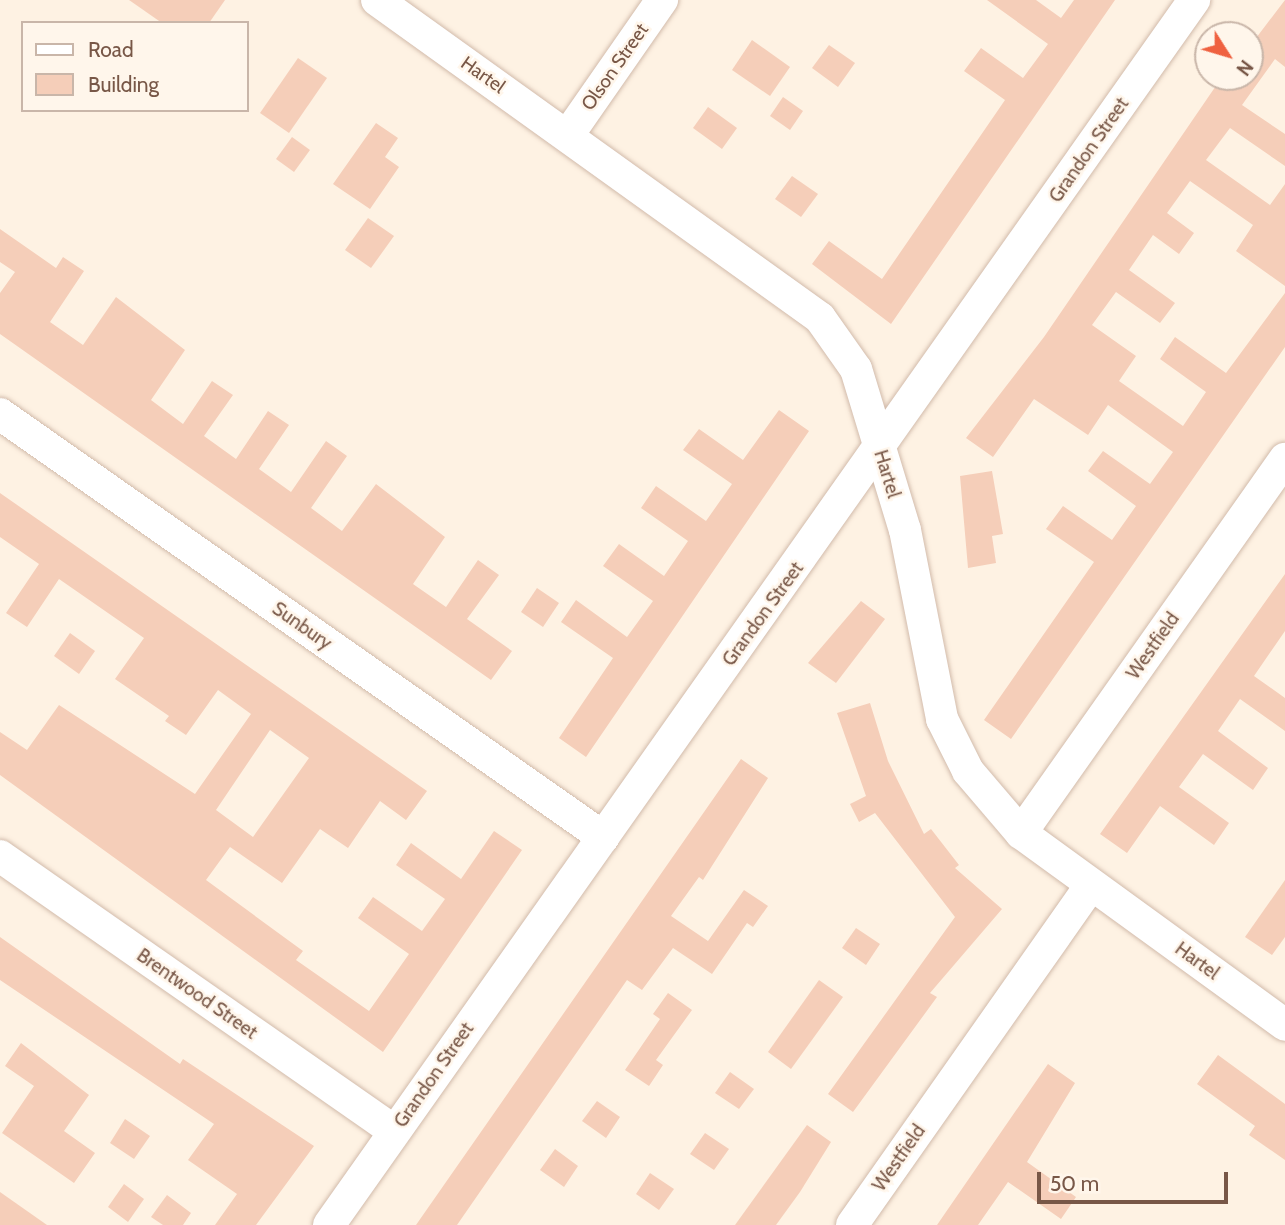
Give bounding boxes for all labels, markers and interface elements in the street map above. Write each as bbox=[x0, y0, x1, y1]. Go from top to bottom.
street label: Olson Street bbox=[577, 19, 653, 115]
legend bbox=[21, 21, 248, 112]
north arrow bbox=[1194, 21, 1264, 91]
text: Road bbox=[88, 37, 134, 62]
street label: Hartel bbox=[456, 52, 510, 98]
text: N bbox=[1231, 55, 1258, 80]
text: Building bbox=[88, 72, 159, 97]
street label: Grandon Street bbox=[1044, 93, 1134, 207]
street label: Hartel bbox=[869, 447, 905, 501]
street label: Grandon Street bbox=[718, 558, 808, 670]
street label: Sunbury bbox=[268, 597, 336, 655]
street label: Westfield bbox=[1122, 608, 1184, 684]
street label: Hartel bbox=[1171, 937, 1223, 985]
street label: Brentwood Street bbox=[132, 944, 262, 1044]
street label: Grandon Street bbox=[389, 1018, 479, 1132]
street label: Westfield bbox=[868, 1120, 930, 1196]
scale bar bbox=[1040, 1158, 1231, 1202]
text: 50 m bbox=[1050, 1171, 1099, 1196]

